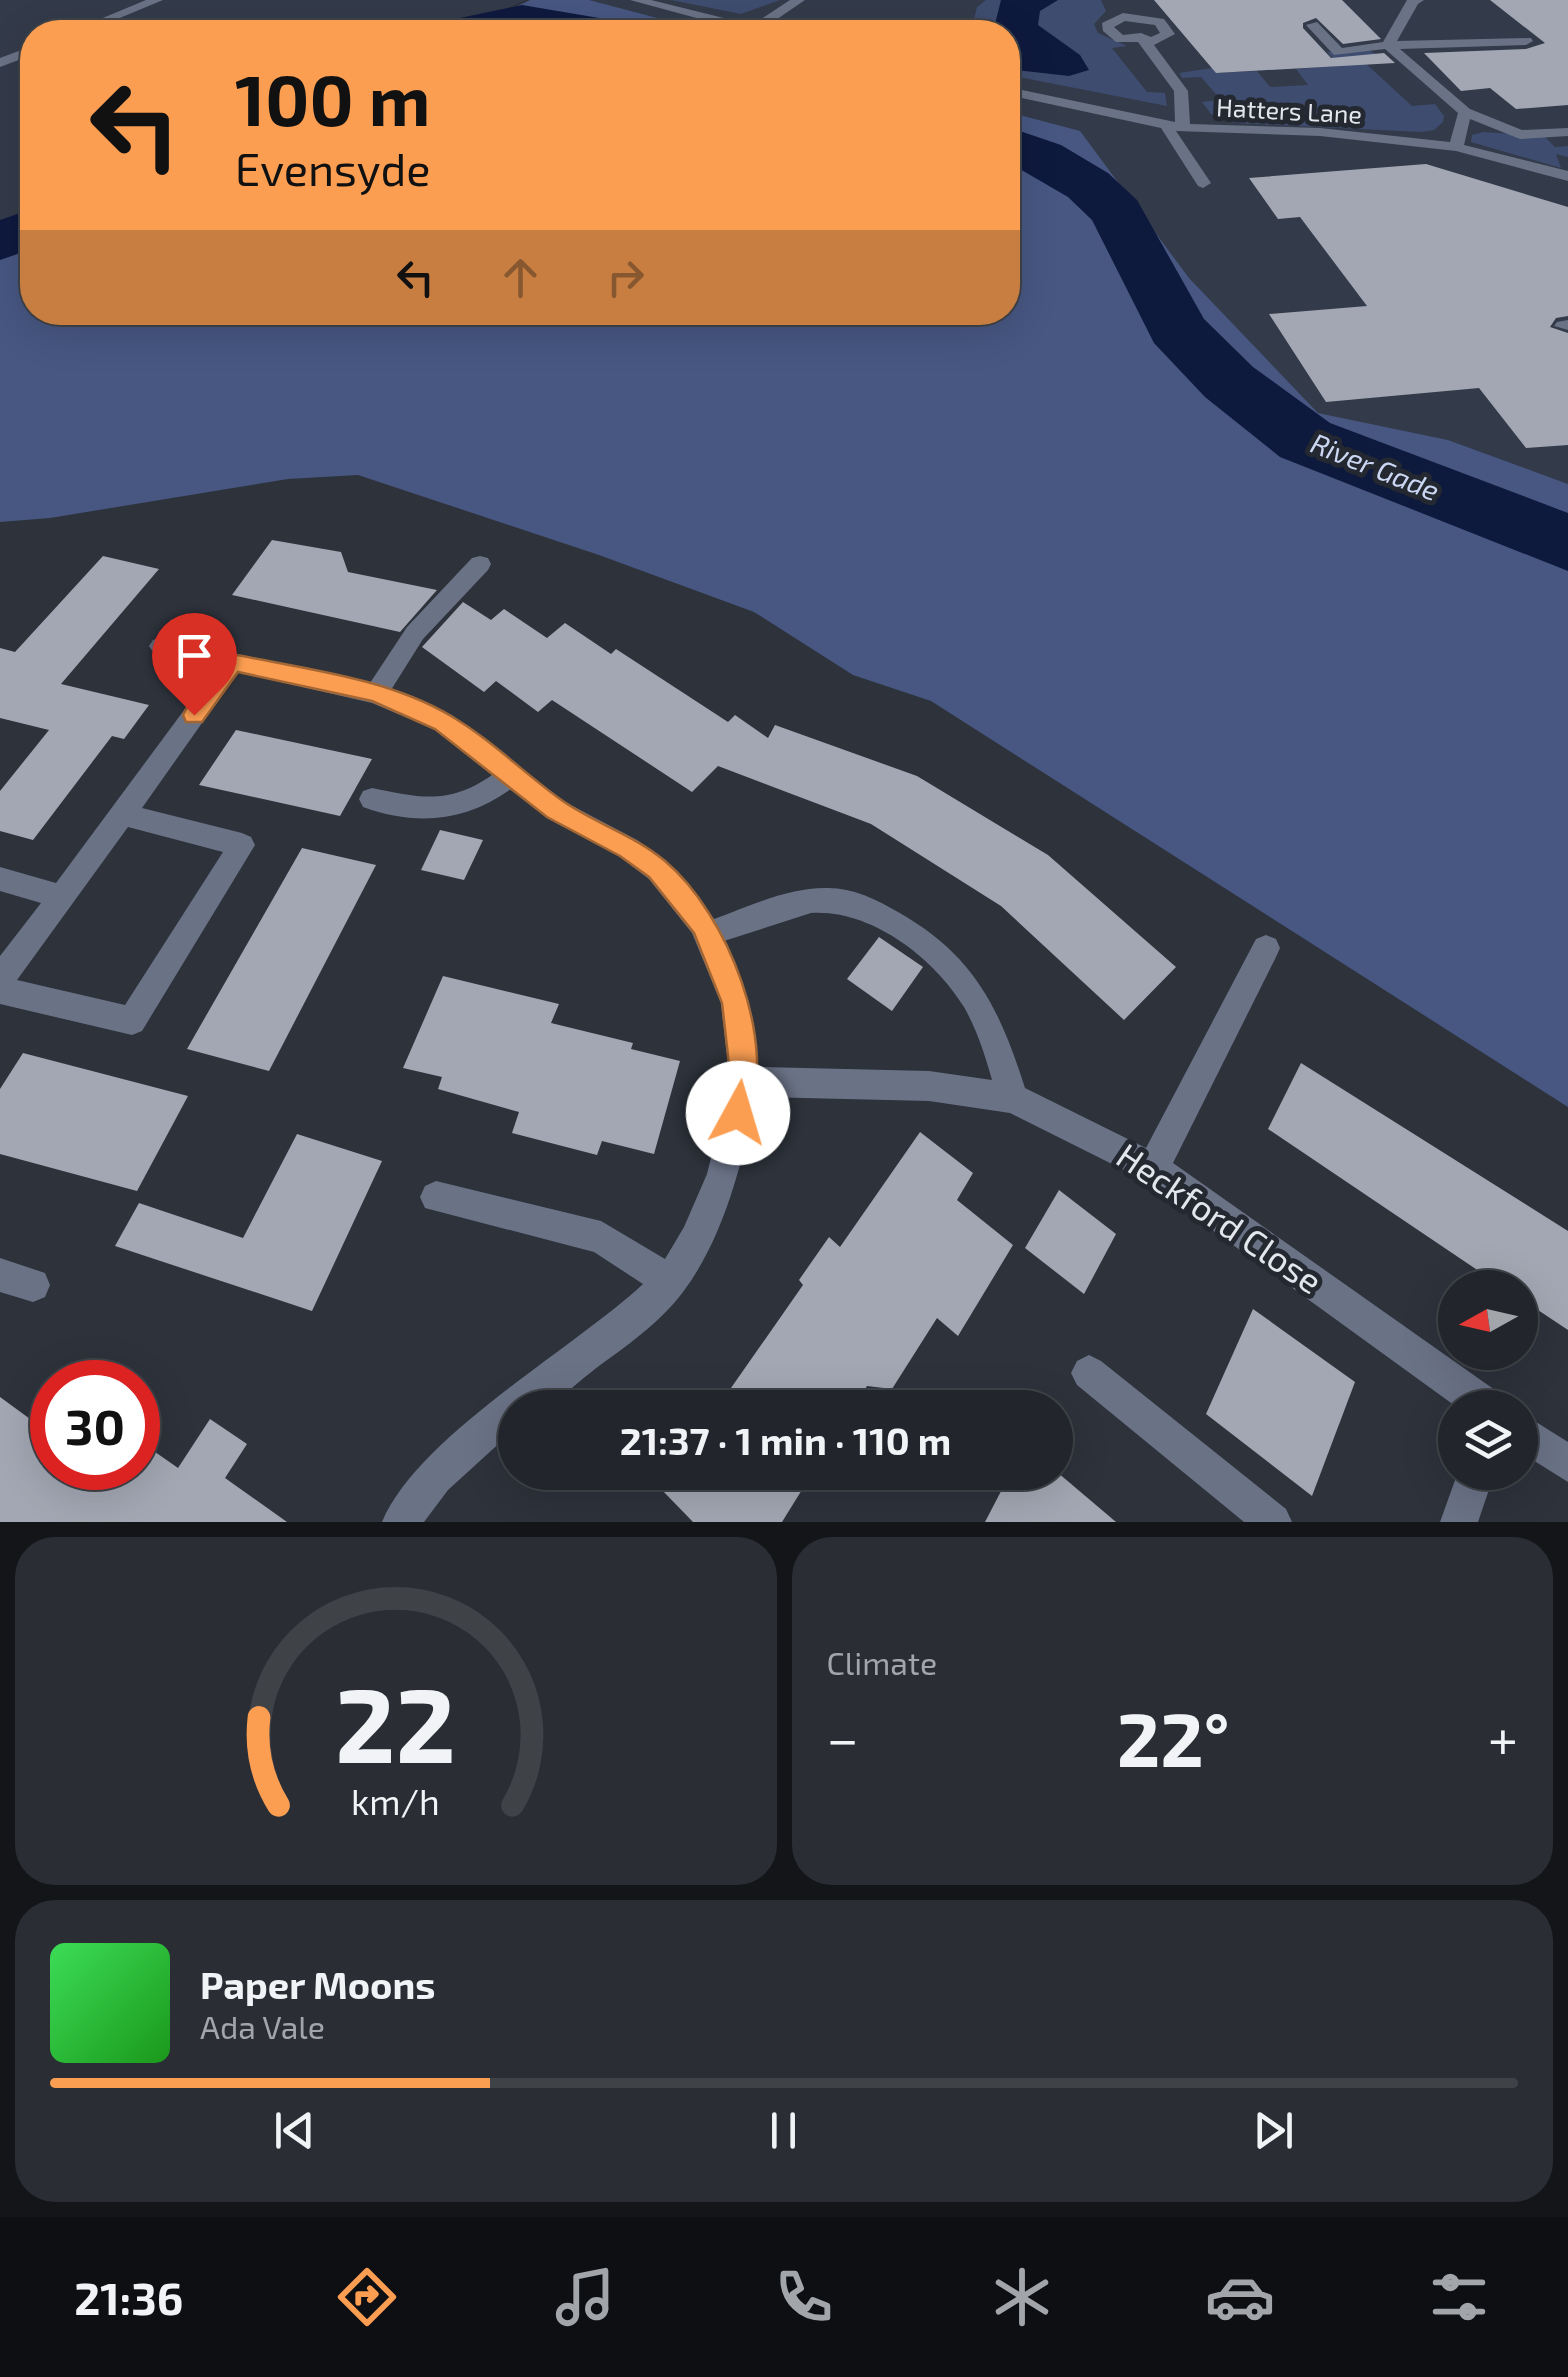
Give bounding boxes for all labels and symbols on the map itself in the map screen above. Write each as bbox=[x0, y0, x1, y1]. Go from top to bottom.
street label: Hatters Lane bbox=[1215, 91, 1363, 129]
water label: River Gade bbox=[1306, 425, 1445, 507]
pin bbox=[152, 613, 237, 716]
position arrow bbox=[686, 1061, 790, 1165]
street label: Heckford Close bbox=[1110, 1133, 1331, 1301]
north arrow bbox=[1438, 1270, 1538, 1370]
speed limit sign: 30 bbox=[30, 1360, 160, 1490]

